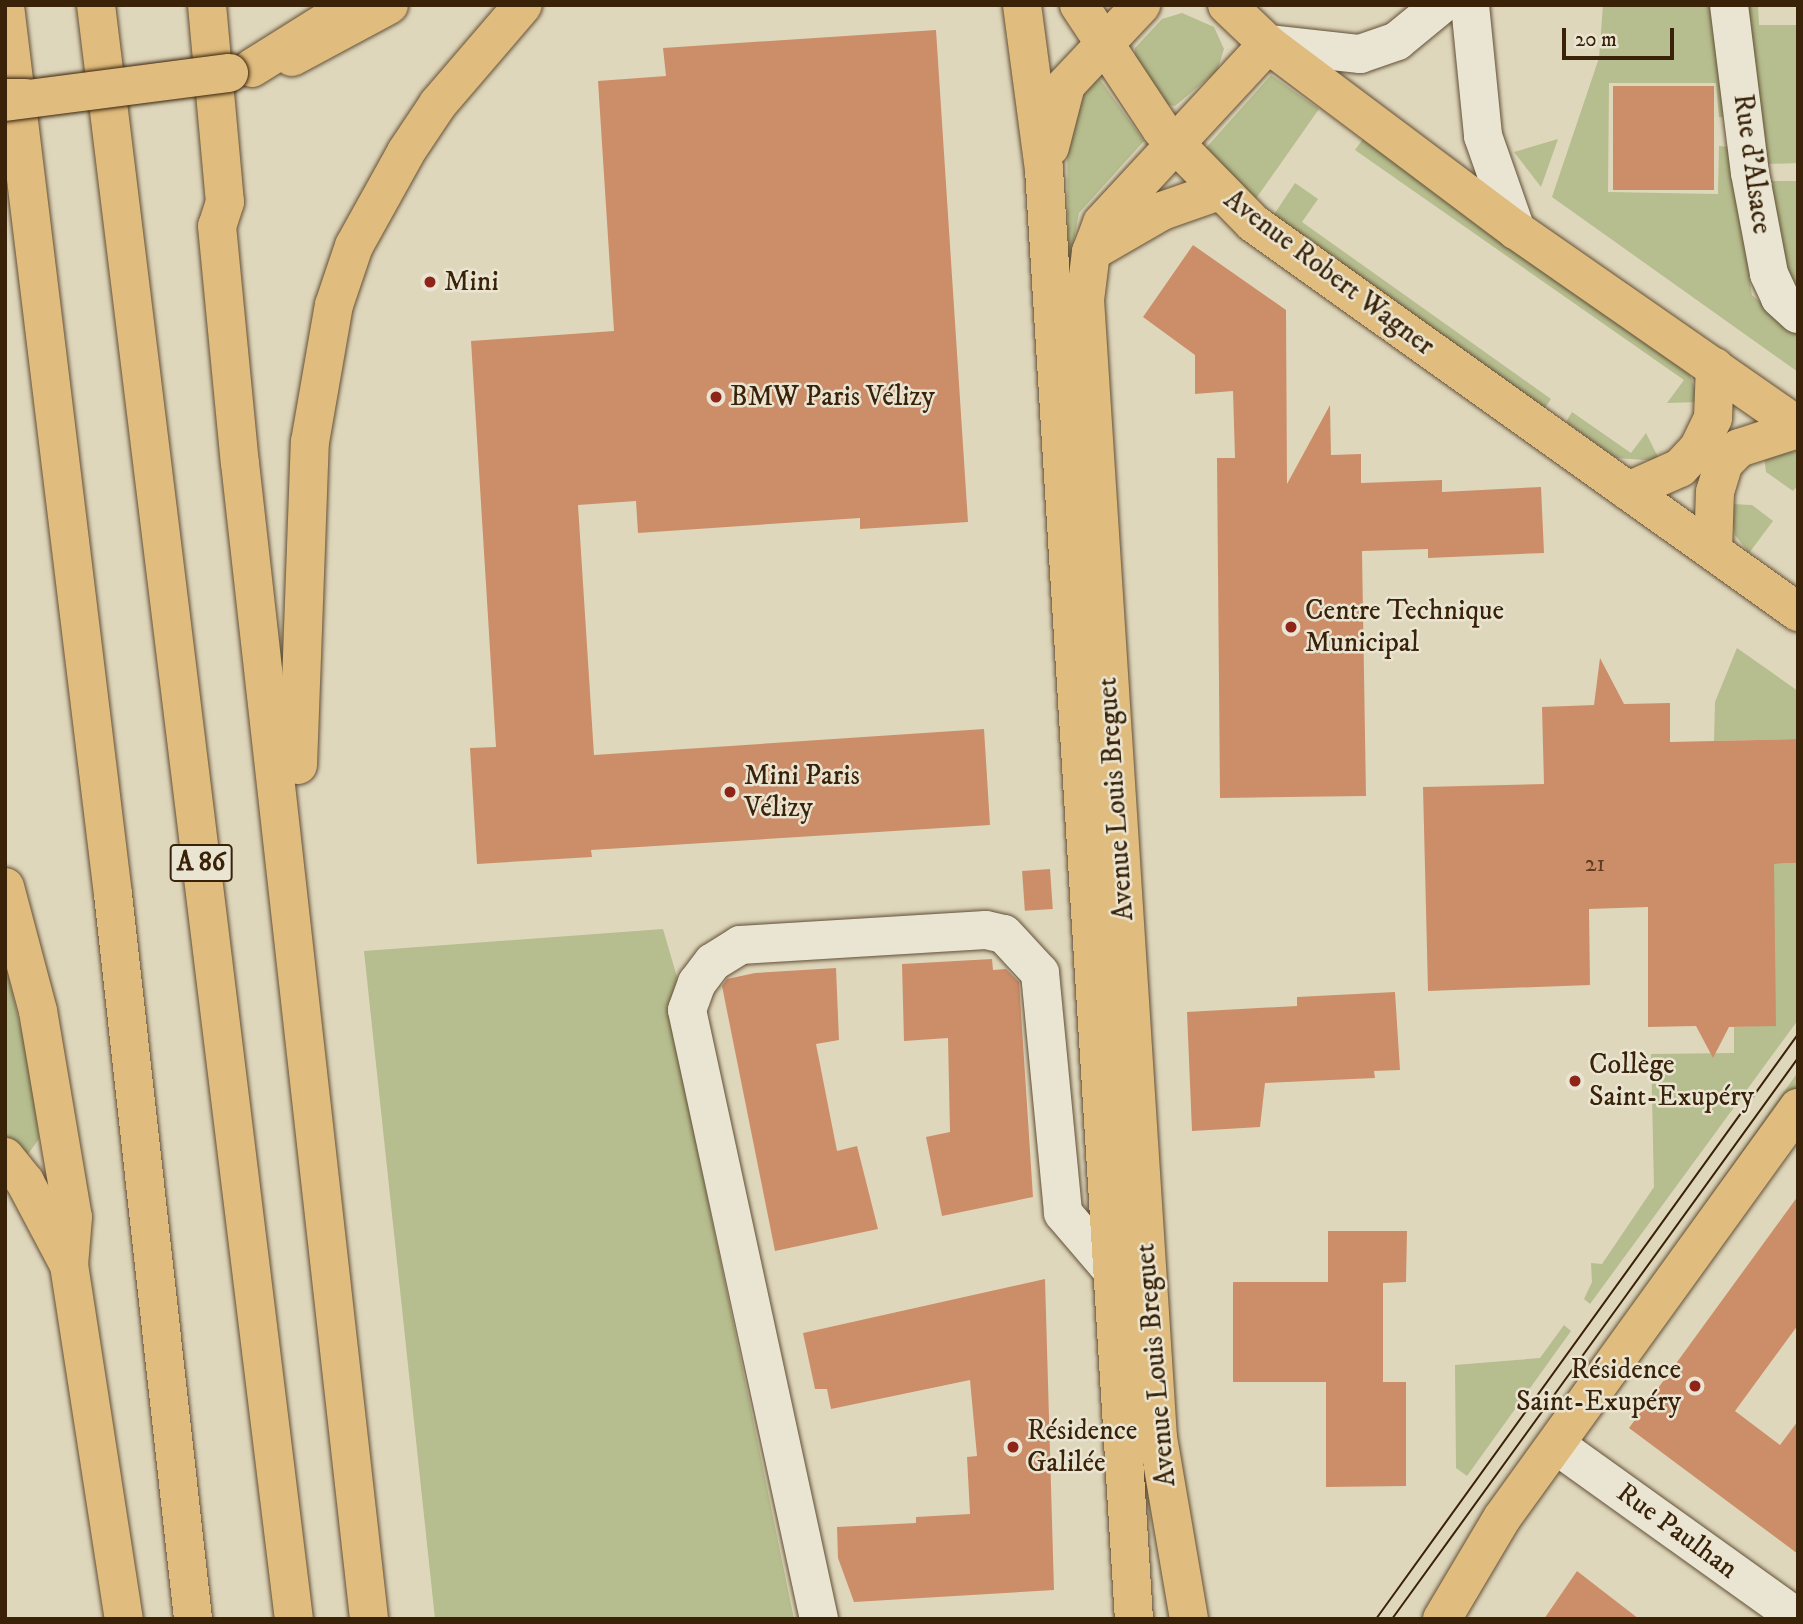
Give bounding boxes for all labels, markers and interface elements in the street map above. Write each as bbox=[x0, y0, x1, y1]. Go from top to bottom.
scale bar bbox=[1565, 14, 1677, 58]
text: 20 m bbox=[1575, 27, 1617, 53]
street label: Rue d'Alsace bbox=[1726, 92, 1778, 236]
street label: Avenue Robert Wagner bbox=[1217, 183, 1441, 363]
place label: Mini bbox=[444, 265, 499, 299]
marker: Mini bbox=[422, 274, 438, 290]
place label: BMW Paris Vélizy bbox=[730, 380, 935, 414]
marker: BMW Paris Vélizy bbox=[708, 389, 724, 405]
place label: Centre Technique Municipal bbox=[1305, 594, 1504, 660]
marker: Centre Technique Municipal bbox=[1283, 619, 1299, 635]
street label: Avenue Louis Breguet bbox=[1091, 676, 1141, 922]
place label: Mini Paris Vélizy bbox=[744, 759, 860, 825]
marker: Mini Paris Vélizy bbox=[722, 784, 738, 800]
road number: A 86 bbox=[170, 841, 232, 886]
house number: 21 bbox=[1585, 851, 1605, 879]
place label: Collège Saint-Exupéry bbox=[1589, 1048, 1754, 1114]
marker: Collège Saint-Exupéry bbox=[1567, 1073, 1583, 1089]
street label: Avenue Louis Breguet bbox=[1129, 1242, 1183, 1488]
place label: Résidence Saint-Exupéry bbox=[1516, 1353, 1681, 1419]
marker: Résidence Saint-Exupéry bbox=[1687, 1378, 1703, 1394]
place label: Résidence Galilée bbox=[1027, 1414, 1137, 1480]
marker: Résidence Galilée bbox=[1005, 1439, 1021, 1455]
street label: Rue Paulhan bbox=[1610, 1476, 1744, 1586]

